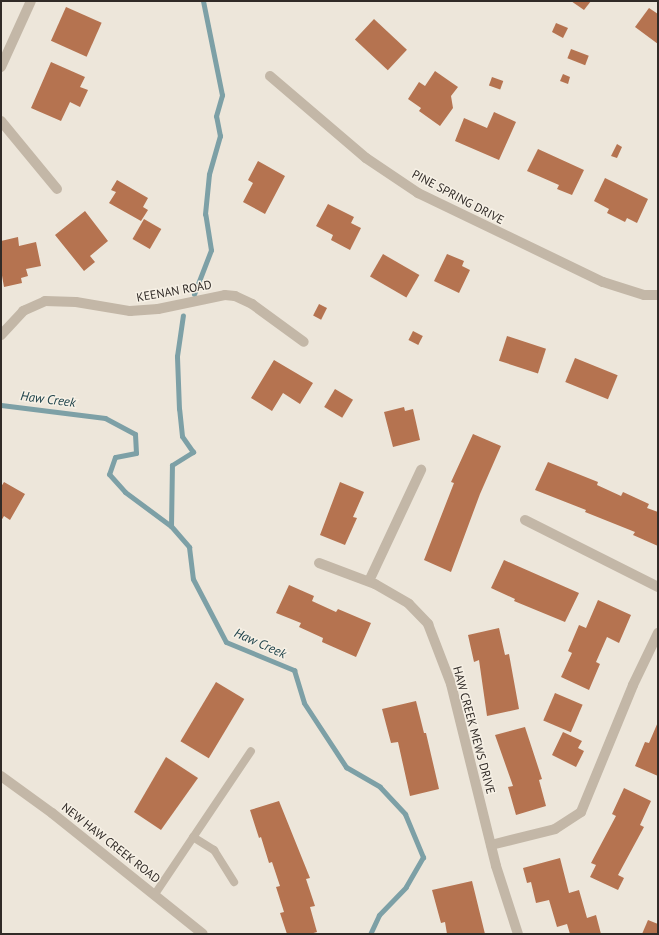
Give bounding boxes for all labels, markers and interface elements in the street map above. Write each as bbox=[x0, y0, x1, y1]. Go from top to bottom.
street label: PINE SPRING DRIVE bbox=[410, 167, 506, 227]
street label: KEENAN ROAD bbox=[135, 277, 213, 305]
water label: Haw Creek bbox=[19, 389, 77, 411]
water label: Haw Creek bbox=[231, 626, 289, 662]
street label: HAW CREEK MEWS DRIVE bbox=[450, 664, 498, 796]
street label: NEW HAW CREEK ROAD bbox=[58, 800, 164, 886]

